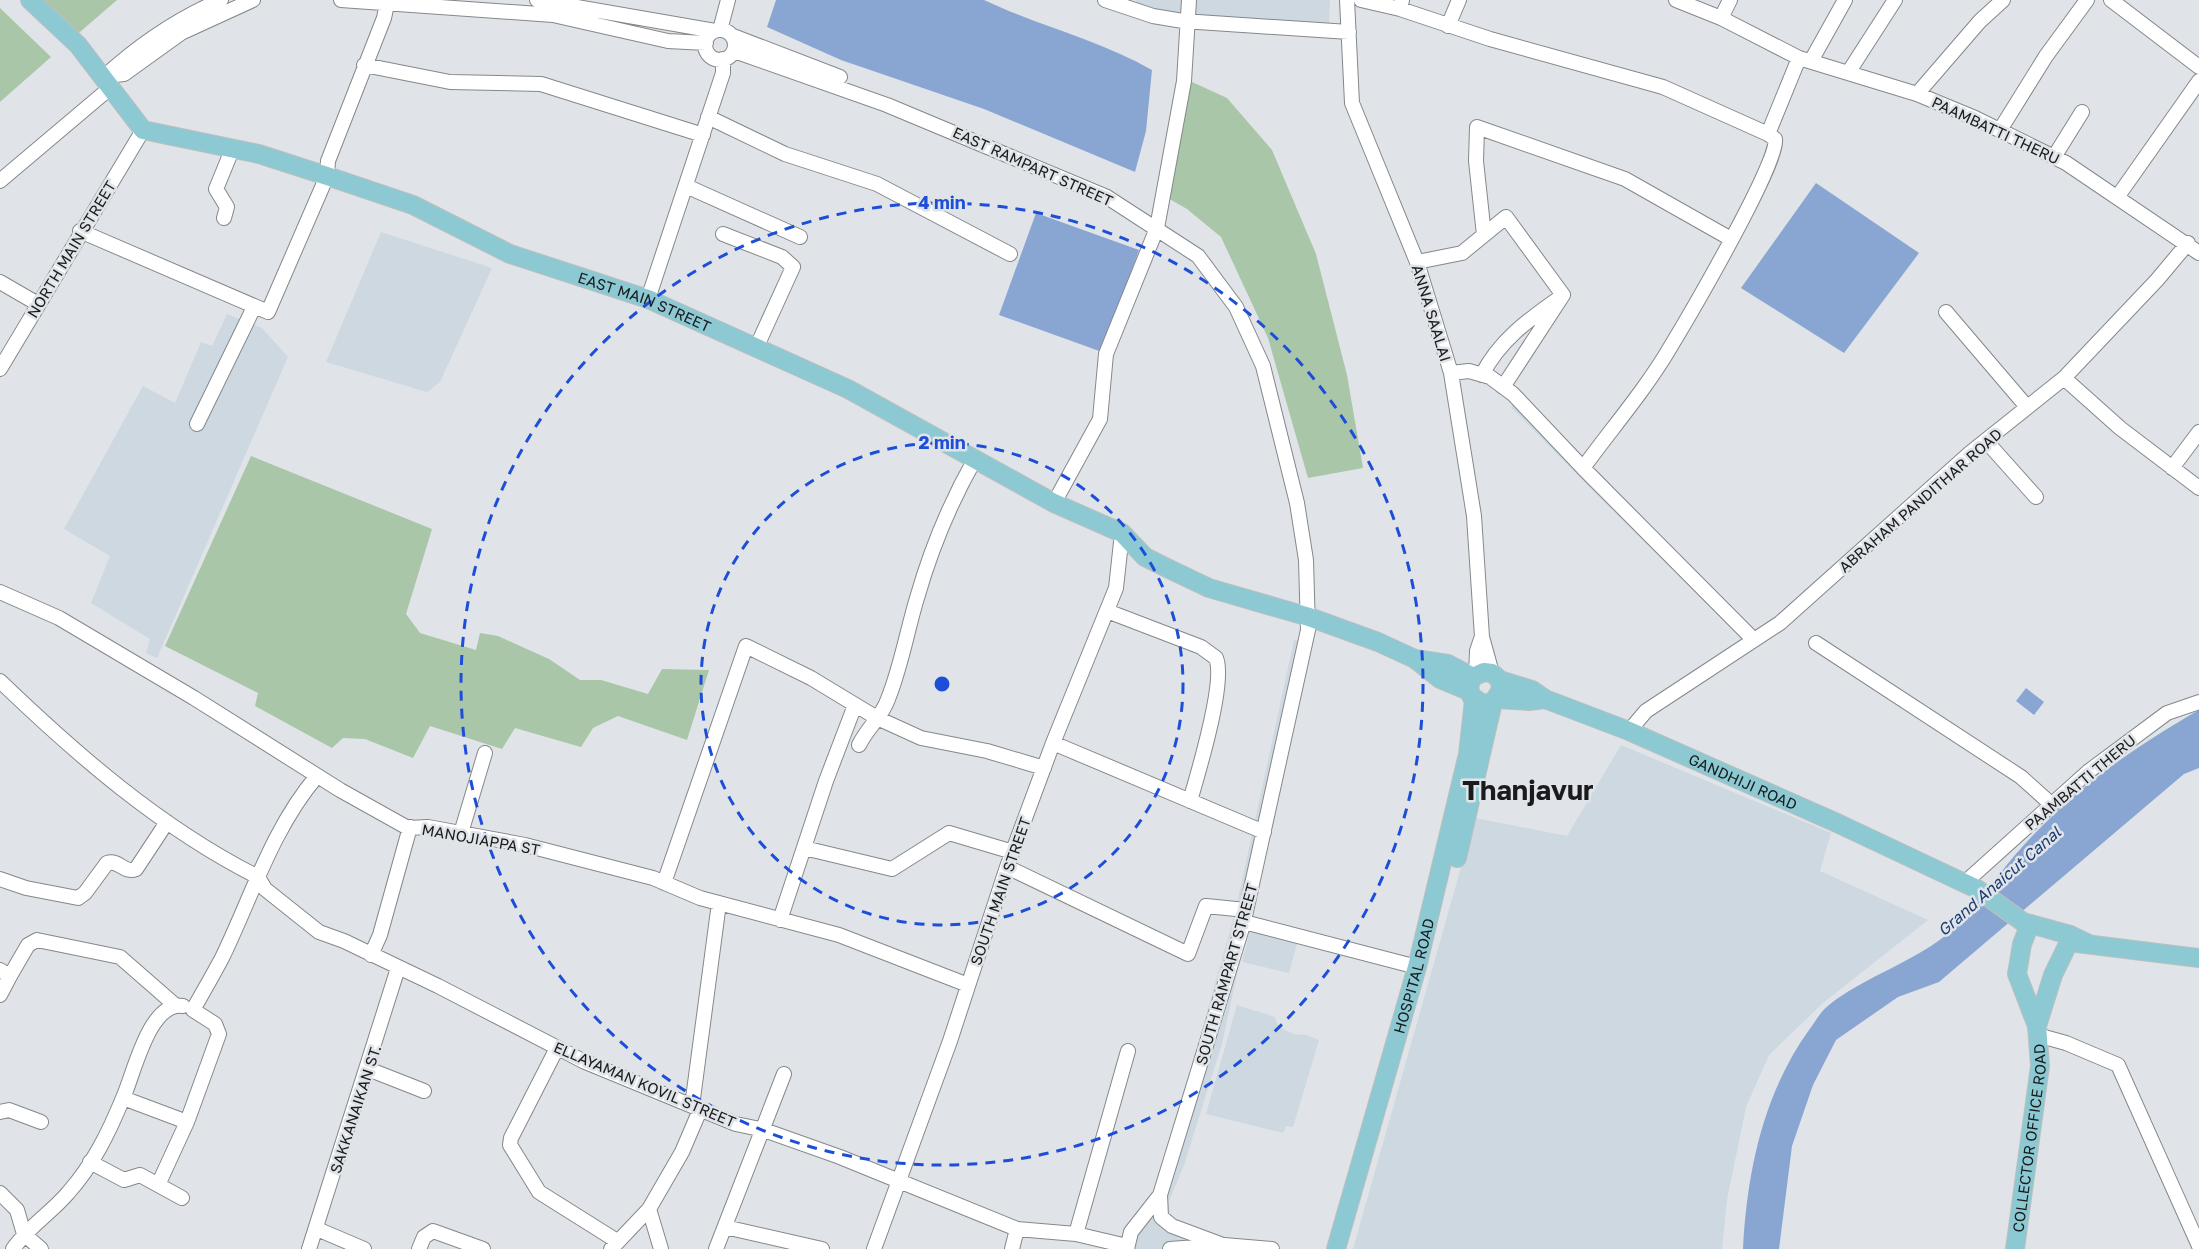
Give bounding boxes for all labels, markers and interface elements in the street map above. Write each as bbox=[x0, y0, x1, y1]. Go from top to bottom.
street label: PAAMBATTI THERU bbox=[1929, 92, 2063, 168]
street label: EAST RAMPART STREET bbox=[950, 123, 1116, 209]
street label: NORTH MAIN STREET bbox=[23, 177, 119, 321]
text: 4 min bbox=[918, 191, 966, 213]
street label: ANNA SAALAI bbox=[1409, 262, 1455, 364]
street label: EAST MAIN STREET bbox=[576, 268, 714, 335]
street label: ABRAHAM PANDITHAR ROAD bbox=[1835, 424, 2005, 576]
text: 2 min bbox=[918, 431, 966, 453]
centre of rings bbox=[932, 674, 952, 694]
street label: PAAMBATTI THERU bbox=[2021, 730, 2139, 834]
street label: GANDHIJI ROAD bbox=[1686, 750, 1800, 813]
district label: Thanjavur bbox=[1462, 774, 1594, 806]
street label: SOUTH MAIN STREET bbox=[966, 814, 1034, 968]
street label: MANOJIAPPA ST bbox=[421, 820, 541, 858]
water label: Grand Anaicut Canal bbox=[1933, 821, 2065, 940]
street label: SOUTH RAMPART STREET bbox=[1191, 881, 1261, 1067]
street label: HOSPITAL ROAD bbox=[1389, 916, 1437, 1036]
street label: ELLAYAMAN KOVIL STREET bbox=[551, 1037, 739, 1131]
street label: SAKKANAIKAN ST. bbox=[326, 1042, 384, 1176]
street label: COLLECTOR OFFICE ROAD bbox=[2008, 1043, 2049, 1233]

